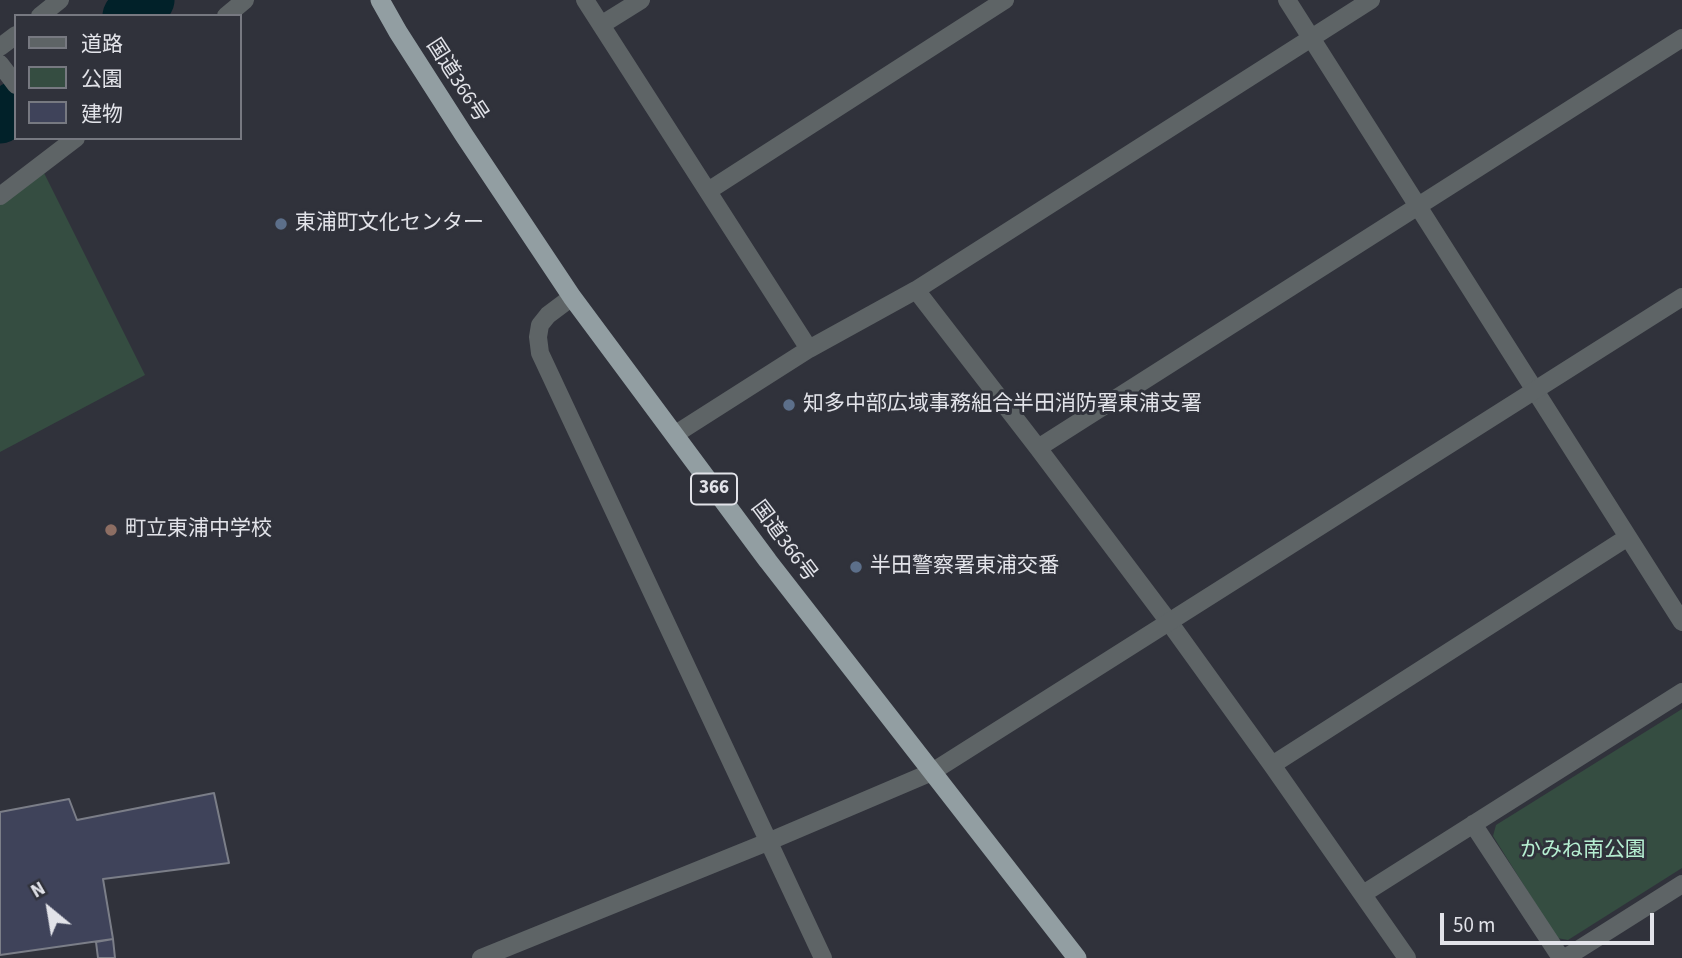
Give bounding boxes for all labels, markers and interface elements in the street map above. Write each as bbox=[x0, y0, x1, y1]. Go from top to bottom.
legend bbox=[14, 14, 242, 140]
text: 道路 bbox=[81, 29, 123, 59]
street label: 国道366号 bbox=[420, 35, 492, 127]
text: 公園 bbox=[81, 64, 123, 94]
text: 建物 bbox=[81, 99, 123, 129]
place label: 東浦町文化センター bbox=[295, 211, 484, 237]
marker: 東浦町文化センター bbox=[273, 216, 289, 232]
place label: 知多中部広域事務組合半田消防署東浦支署 bbox=[803, 392, 1202, 418]
marker: 知多中部広域事務組合半田消防署東浦支署 bbox=[781, 397, 797, 413]
road number: 366 bbox=[691, 474, 737, 504]
street label: 国道366号 bbox=[745, 497, 821, 587]
place label: 町立東浦中学校 bbox=[125, 517, 272, 543]
marker: 町立東浦中学校 bbox=[103, 522, 119, 538]
place label: 半田警察署東浦交番 bbox=[870, 554, 1059, 580]
marker: 半田警察署東浦交番 bbox=[848, 559, 864, 575]
park label: かみね南公園 bbox=[1520, 838, 1646, 864]
north arrow bbox=[14, 874, 84, 944]
text: N bbox=[26, 876, 50, 905]
scale bar bbox=[1444, 898, 1658, 942]
text: 50 m bbox=[1453, 910, 1495, 940]

